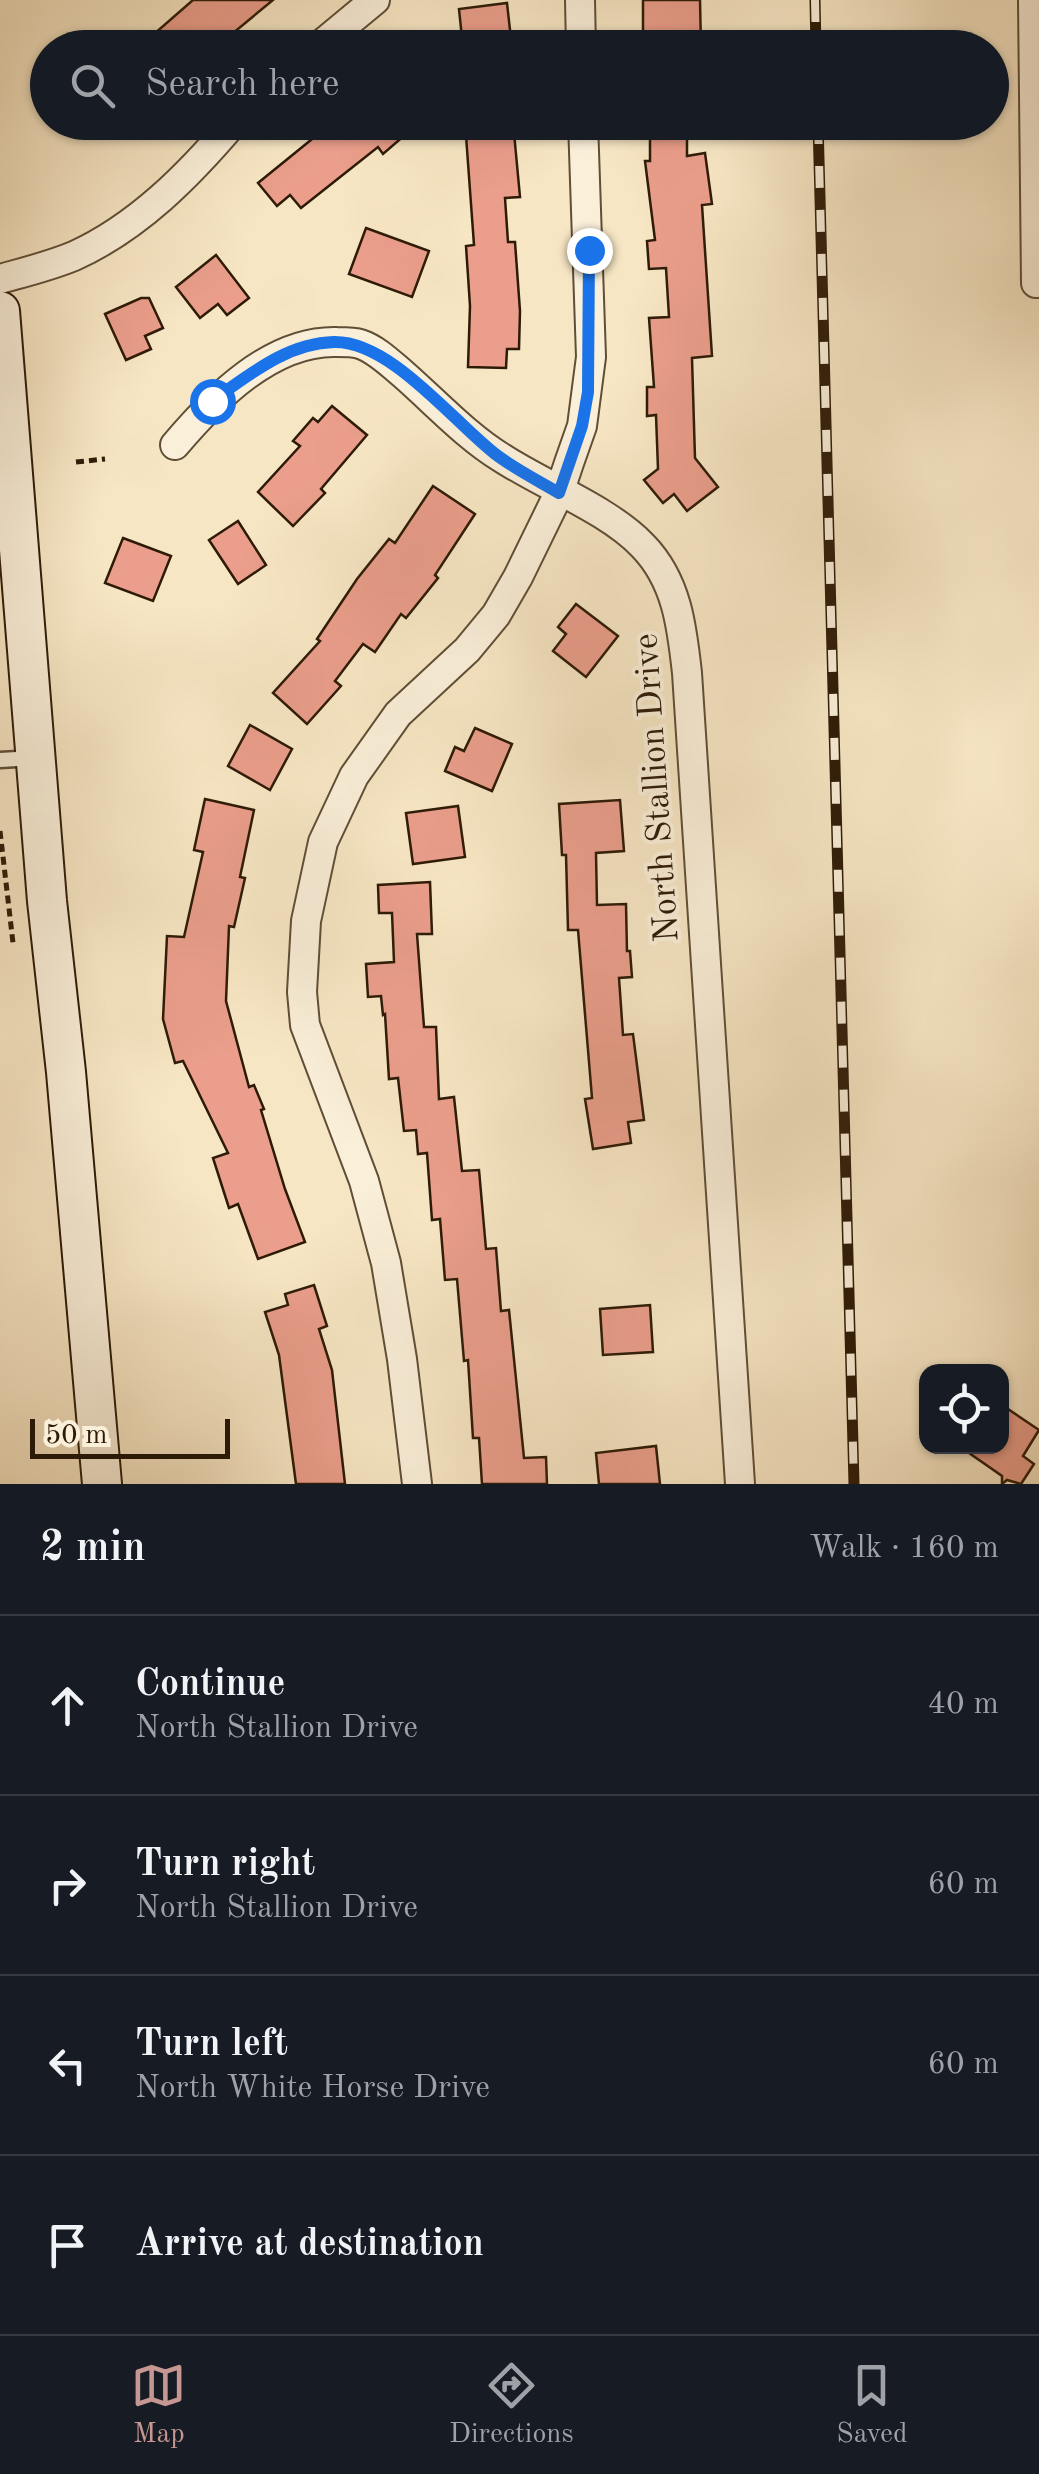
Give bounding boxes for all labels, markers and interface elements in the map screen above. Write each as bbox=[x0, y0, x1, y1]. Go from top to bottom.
search box bbox=[30, 30, 1009, 140]
icon: search bbox=[65, 58, 120, 113]
text: Search here bbox=[145, 66, 340, 104]
route end bbox=[567, 228, 613, 274]
route start bbox=[190, 379, 236, 425]
street label: North Stallion Drive bbox=[629, 632, 686, 943]
map controls bbox=[919, 1364, 1009, 1454]
button: locate bbox=[919, 1364, 1009, 1454]
scale bar bbox=[30, 1414, 230, 1458]
text: 50 m bbox=[45, 1422, 108, 1450]
text: 2 min bbox=[40, 1528, 146, 1570]
text: Walk · 160 m bbox=[809, 1533, 999, 1565]
text: Continue bbox=[135, 1666, 285, 1704]
icon: ahead bbox=[40, 1678, 95, 1733]
text: 40 m bbox=[928, 1689, 999, 1721]
text: North Stallion Drive bbox=[135, 1713, 418, 1745]
text: Turn right bbox=[135, 1846, 315, 1884]
icon: right bbox=[40, 1858, 95, 1913]
text: 60 m bbox=[928, 1869, 999, 1901]
text: North Stallion Drive bbox=[135, 1893, 418, 1925]
text: Turn left bbox=[135, 2026, 288, 2064]
icon: left bbox=[40, 2038, 95, 2093]
text: 60 m bbox=[928, 2049, 999, 2081]
text: North White Horse Drive bbox=[135, 2073, 490, 2105]
icon: arrive bbox=[40, 2218, 95, 2273]
text: Arrive at destination bbox=[135, 2226, 484, 2264]
tab: Map bbox=[131, 2358, 186, 2453]
tab: Directions bbox=[449, 2358, 574, 2453]
tab: Saved bbox=[836, 2358, 908, 2453]

